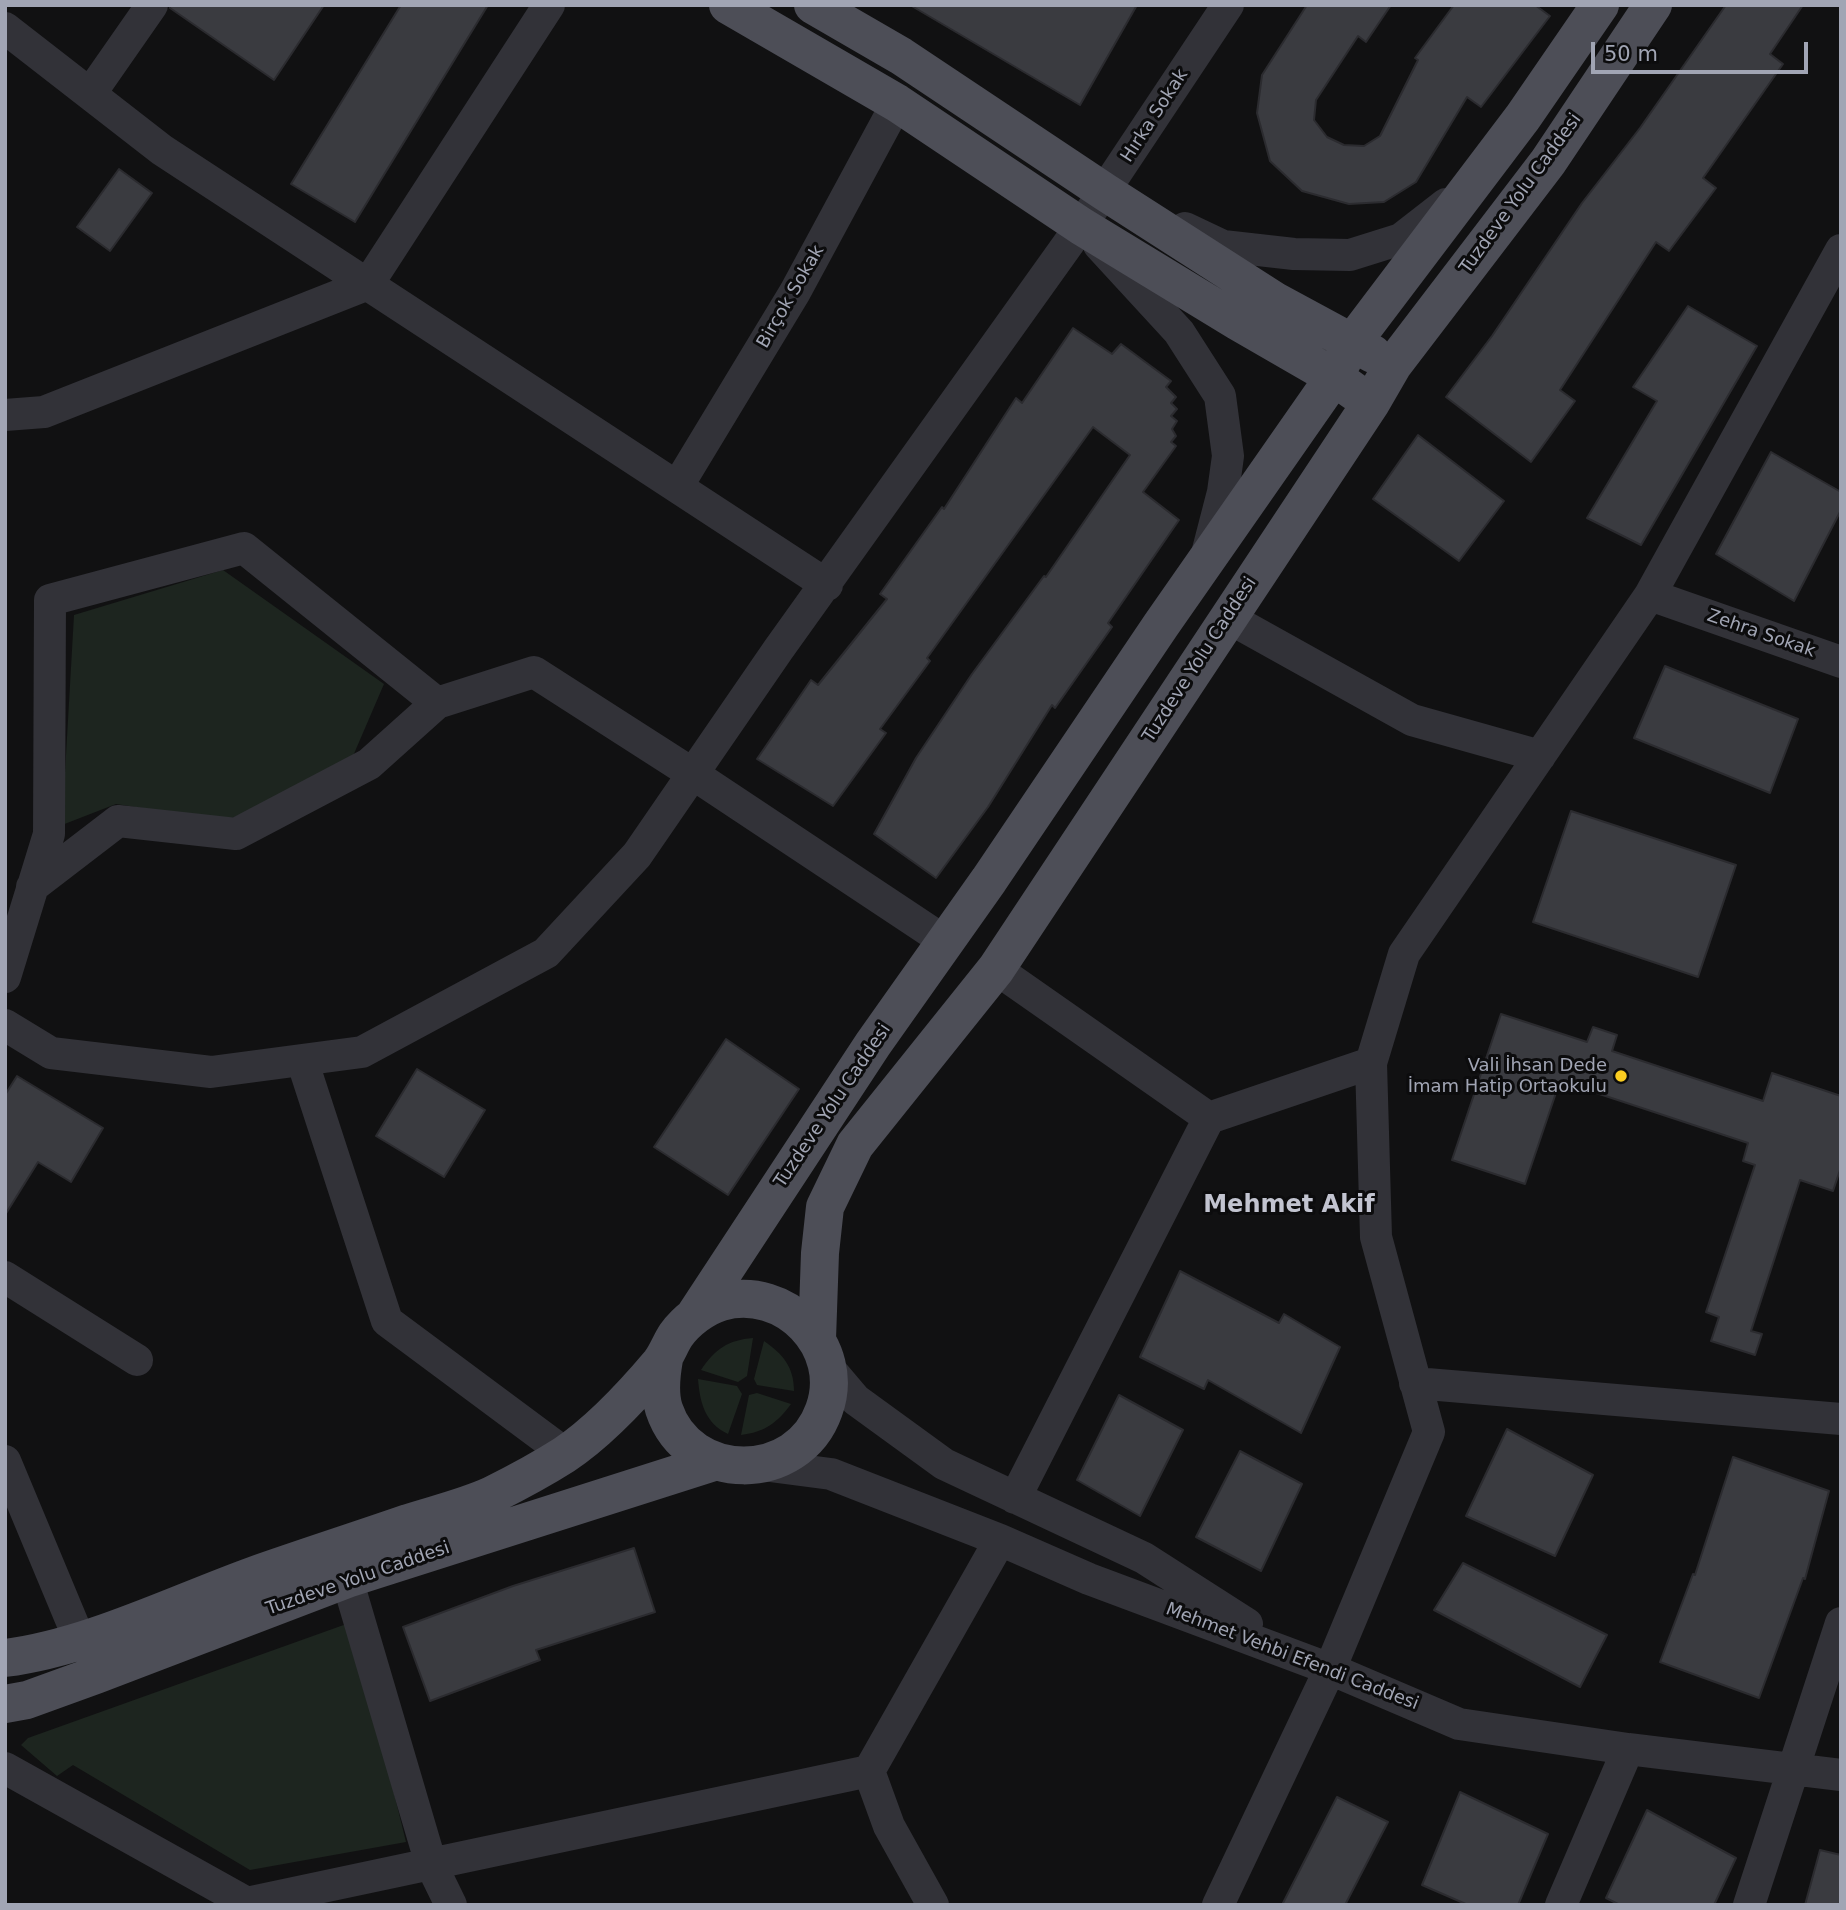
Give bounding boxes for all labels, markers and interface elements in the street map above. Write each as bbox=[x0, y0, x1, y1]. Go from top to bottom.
scale bar bbox=[1594, 28, 1811, 72]
text: 50 m bbox=[1604, 42, 1658, 66]
street label: Hırka Sokak bbox=[1117, 65, 1193, 167]
street label: Tuzdeve Yolu Caddesi bbox=[1456, 110, 1586, 278]
street label: Birçok Sokak bbox=[753, 242, 829, 352]
street label: Tuzdeve Yolu Caddesi bbox=[1138, 573, 1262, 747]
street label: Zehra Sokak bbox=[1704, 605, 1818, 663]
street label: Tuzdeve Yolu Caddesi bbox=[770, 1020, 896, 1192]
place label: Vali İhsan Dede İmam Hatip Ortaokulu bbox=[1408, 1055, 1607, 1098]
marker: Vali İhsan Dede İmam Hatip Ortaokulu bbox=[1613, 1068, 1629, 1084]
district label: Mehmet Akif bbox=[1203, 1192, 1375, 1220]
street label: Tuzdeve Yolu Caddesi bbox=[263, 1537, 453, 1621]
street label: Mehmet Vehbi Efendi Caddesi bbox=[1162, 1599, 1422, 1715]

